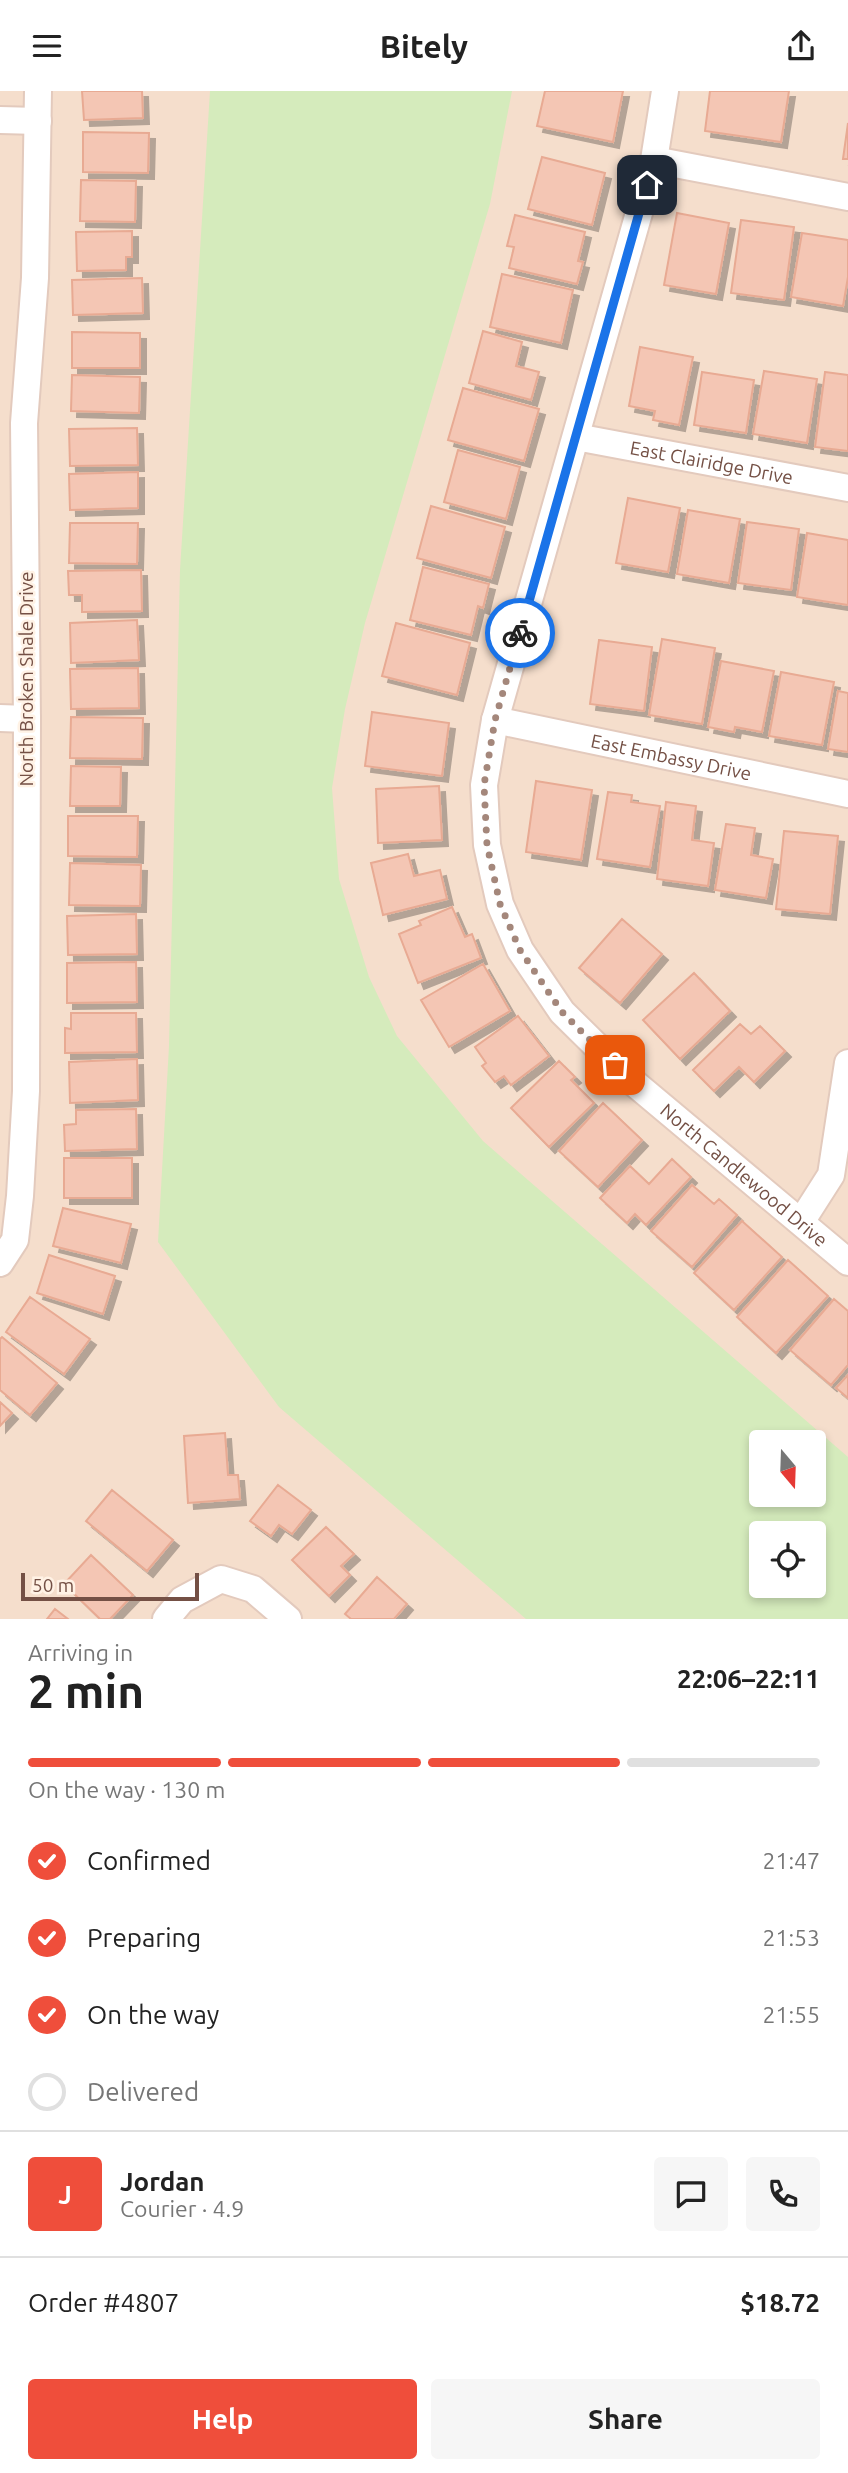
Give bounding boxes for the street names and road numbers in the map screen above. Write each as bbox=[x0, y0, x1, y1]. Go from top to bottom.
street label: East Clairidge Drive bbox=[628, 436, 795, 488]
street label: North Broken Shale Drive bbox=[15, 571, 37, 787]
street label: East Embassy Drive bbox=[589, 729, 753, 784]
street label: North Candlewood Drive bbox=[656, 1099, 832, 1251]

